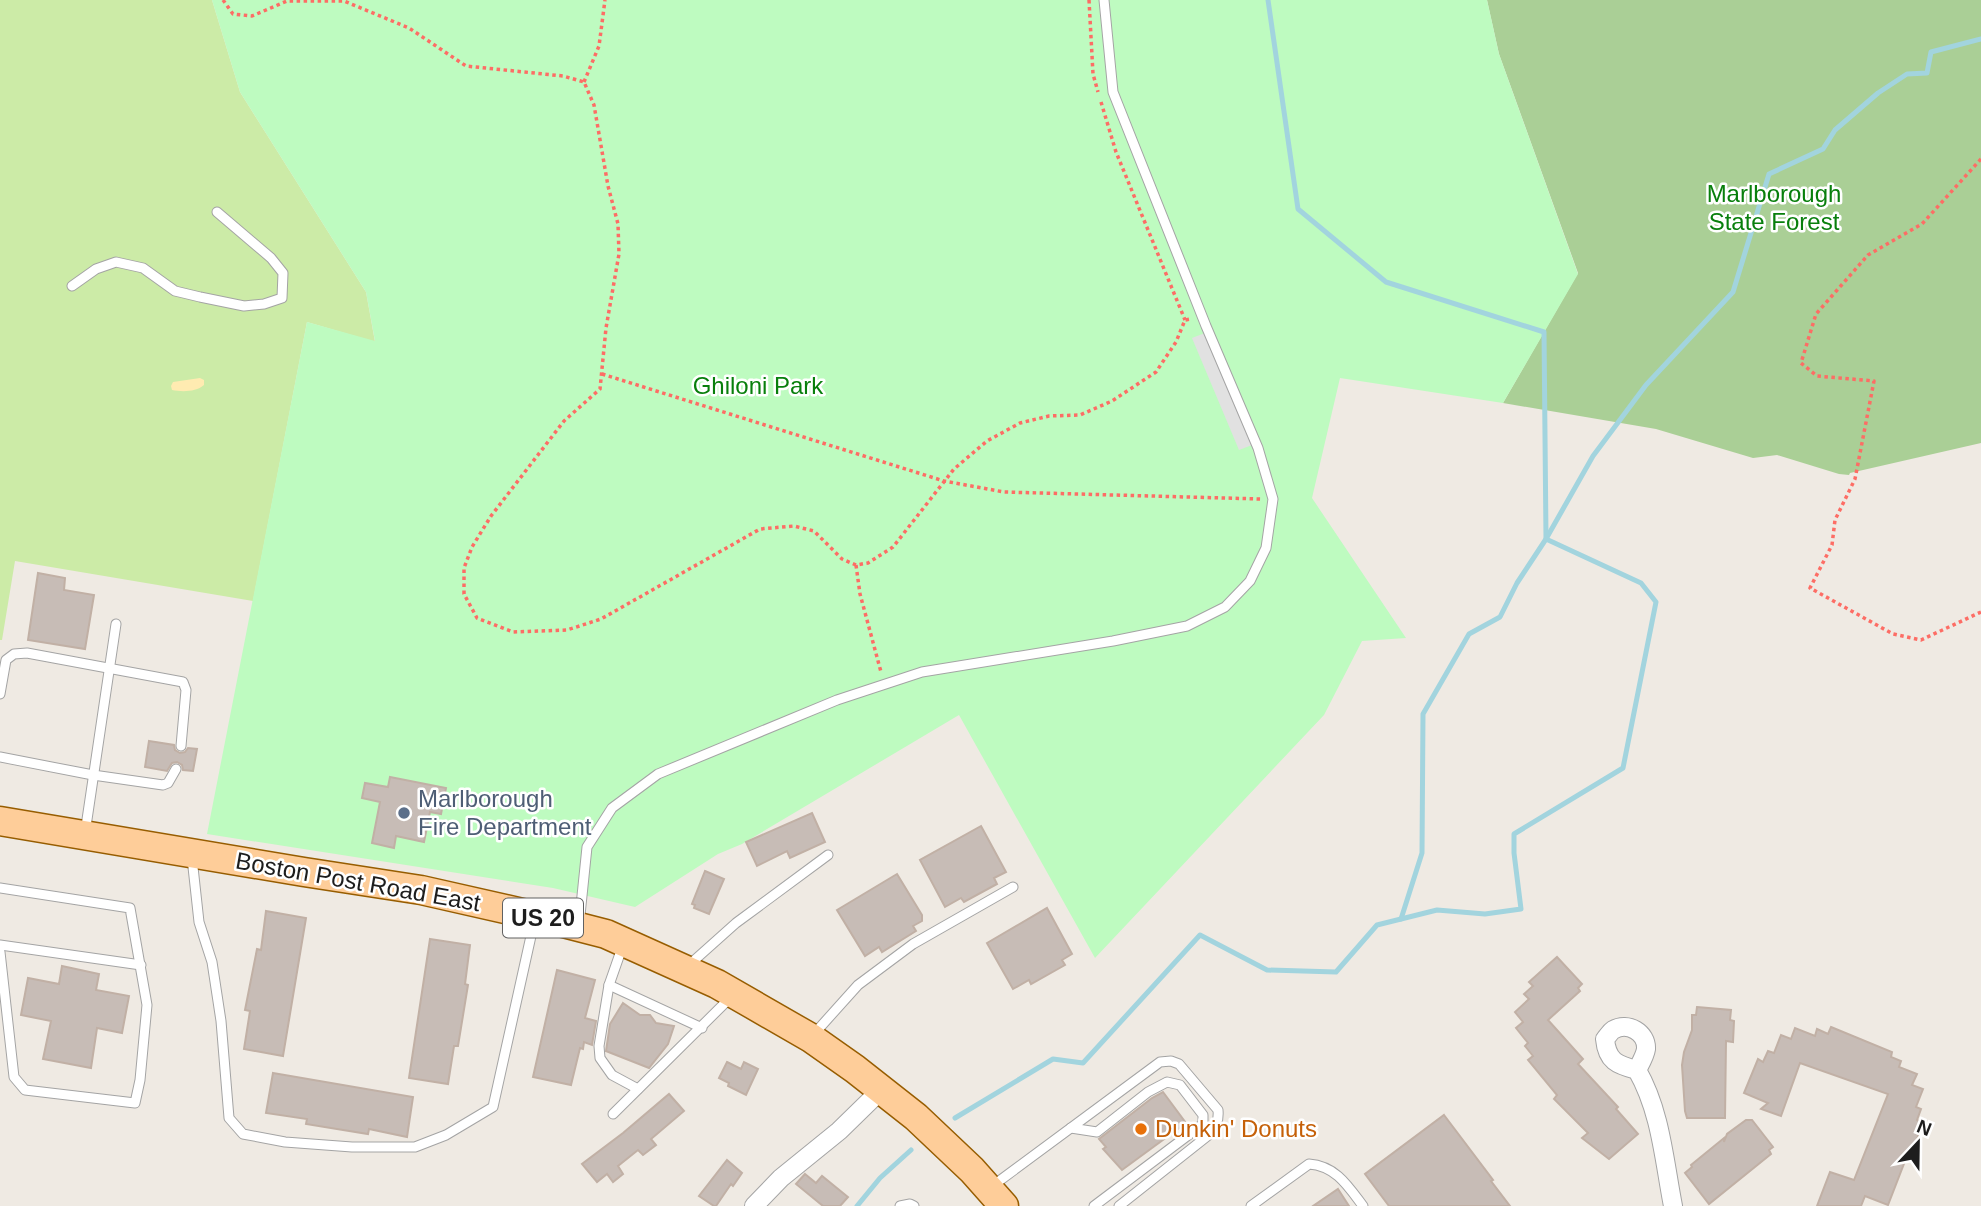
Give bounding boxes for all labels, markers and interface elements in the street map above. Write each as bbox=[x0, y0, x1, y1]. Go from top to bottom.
park label: Marlborough State Forest bbox=[1707, 180, 1841, 235]
park label: Ghiloni Park bbox=[693, 372, 824, 399]
place label: Marlborough Fire Department bbox=[418, 785, 592, 840]
marker: Marlborough Fire Department bbox=[396, 805, 412, 821]
street label: Boston Post Road East bbox=[234, 847, 483, 916]
road number: US 20 bbox=[503, 898, 583, 937]
north arrow bbox=[1883, 1108, 1953, 1178]
place label: Dunkin' Donuts bbox=[1155, 1115, 1317, 1142]
text: N bbox=[1914, 1115, 1934, 1140]
marker: Dunkin' Donuts bbox=[1133, 1121, 1149, 1137]

